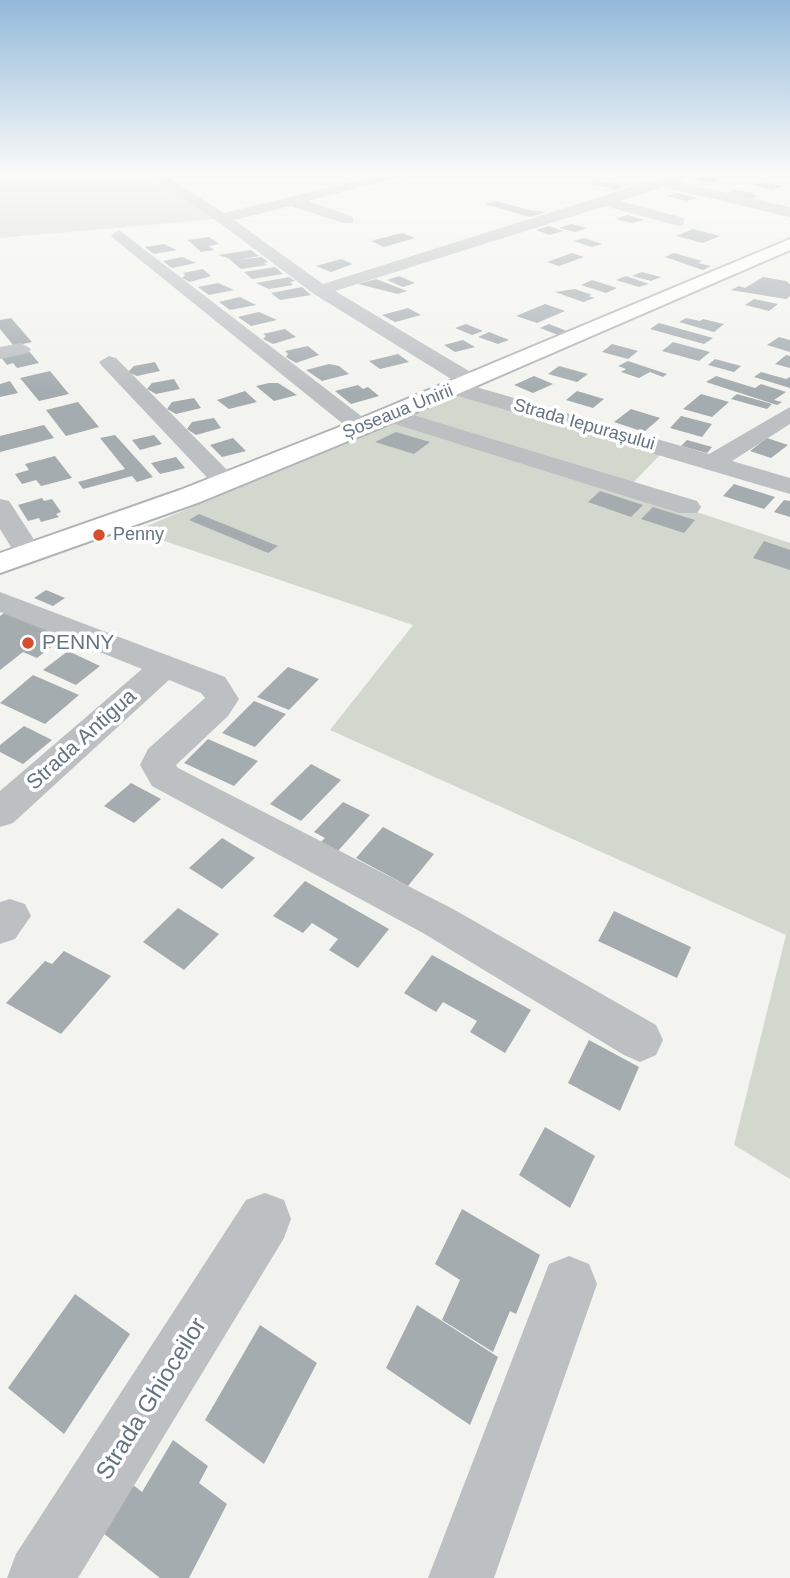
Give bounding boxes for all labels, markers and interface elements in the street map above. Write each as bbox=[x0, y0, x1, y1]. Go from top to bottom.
street label: Șoseaua Unirii bbox=[340, 380, 456, 444]
street label: Strada Iepurașului bbox=[511, 394, 657, 456]
place label: Penny bbox=[113, 524, 164, 546]
marker: Penny bbox=[91, 527, 107, 543]
place label: PENNY bbox=[42, 630, 114, 656]
marker: PENNY bbox=[20, 635, 36, 651]
street label: Strada Antigua bbox=[22, 684, 142, 796]
street label: Strada Ghioceilor bbox=[91, 1313, 213, 1485]

